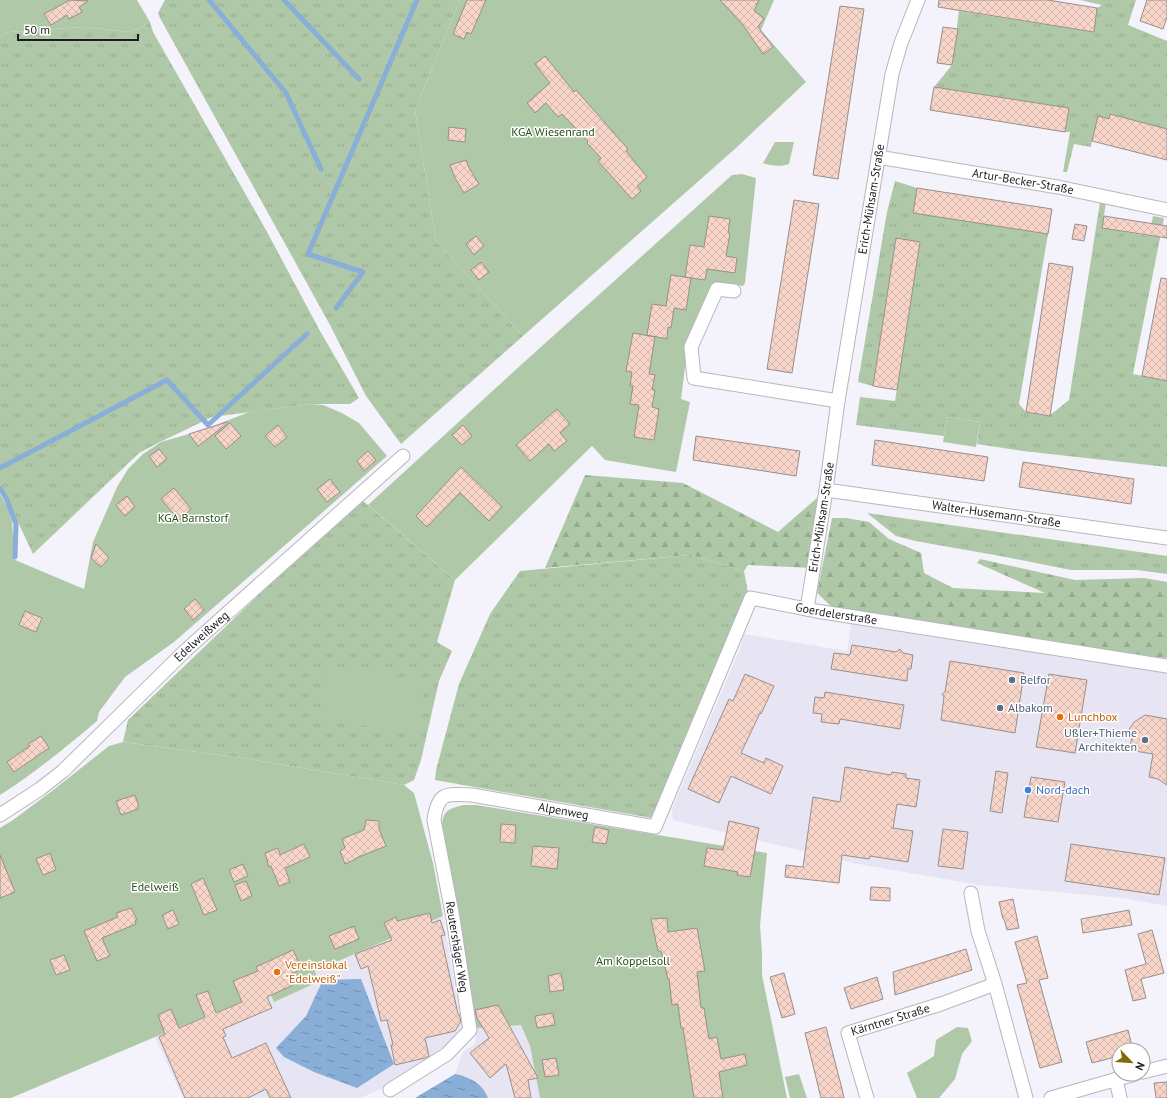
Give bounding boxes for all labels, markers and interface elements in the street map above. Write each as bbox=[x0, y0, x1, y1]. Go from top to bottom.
scale bar bbox=[18, 16, 138, 42]
text: 50 m bbox=[24, 22, 50, 37]
park label: KGA Wiesenrand bbox=[511, 124, 595, 139]
street label: Erich-Mühsam-Straße bbox=[854, 143, 887, 255]
street label: Artur-Becker-Straße bbox=[971, 165, 1075, 197]
street label: Erich-Mühsam-Straße bbox=[805, 461, 837, 573]
street label: Walter-Husemann-Straße bbox=[931, 497, 1062, 530]
park label: KGA Barnstorf bbox=[158, 510, 230, 525]
street label: Goerdelerstraße bbox=[794, 599, 878, 627]
street label: Edelweißweg bbox=[171, 607, 232, 665]
place label: Belfor bbox=[1020, 672, 1051, 687]
marker: Belfor bbox=[1007, 675, 1017, 685]
place label: Albakom bbox=[1008, 700, 1053, 715]
marker: Albakom bbox=[995, 703, 1005, 713]
place label: Lunchbox bbox=[1068, 709, 1118, 724]
marker: Lunchbox bbox=[1055, 712, 1065, 722]
place label: Ußler+Thieme Architekten bbox=[1064, 725, 1137, 754]
marker: Ußler+Thieme Architekten bbox=[1140, 735, 1150, 745]
place label: Nord-dach bbox=[1036, 782, 1090, 797]
marker: Nord-dach bbox=[1023, 785, 1033, 795]
street label: Alpenweg bbox=[537, 799, 590, 822]
park label: Edelweiß bbox=[131, 879, 179, 894]
street label: Reutershäger Weg bbox=[443, 900, 472, 994]
park label: Am Koppelsoll bbox=[596, 953, 671, 968]
place label: Vereinslokal "Edelweiß" bbox=[284, 957, 348, 986]
marker: Vereinslokal "Edelweiß" bbox=[272, 967, 282, 977]
street label: Kärntner Straße bbox=[849, 1000, 931, 1039]
north arrow bbox=[1111, 1042, 1151, 1082]
text: N bbox=[1132, 1060, 1148, 1072]

